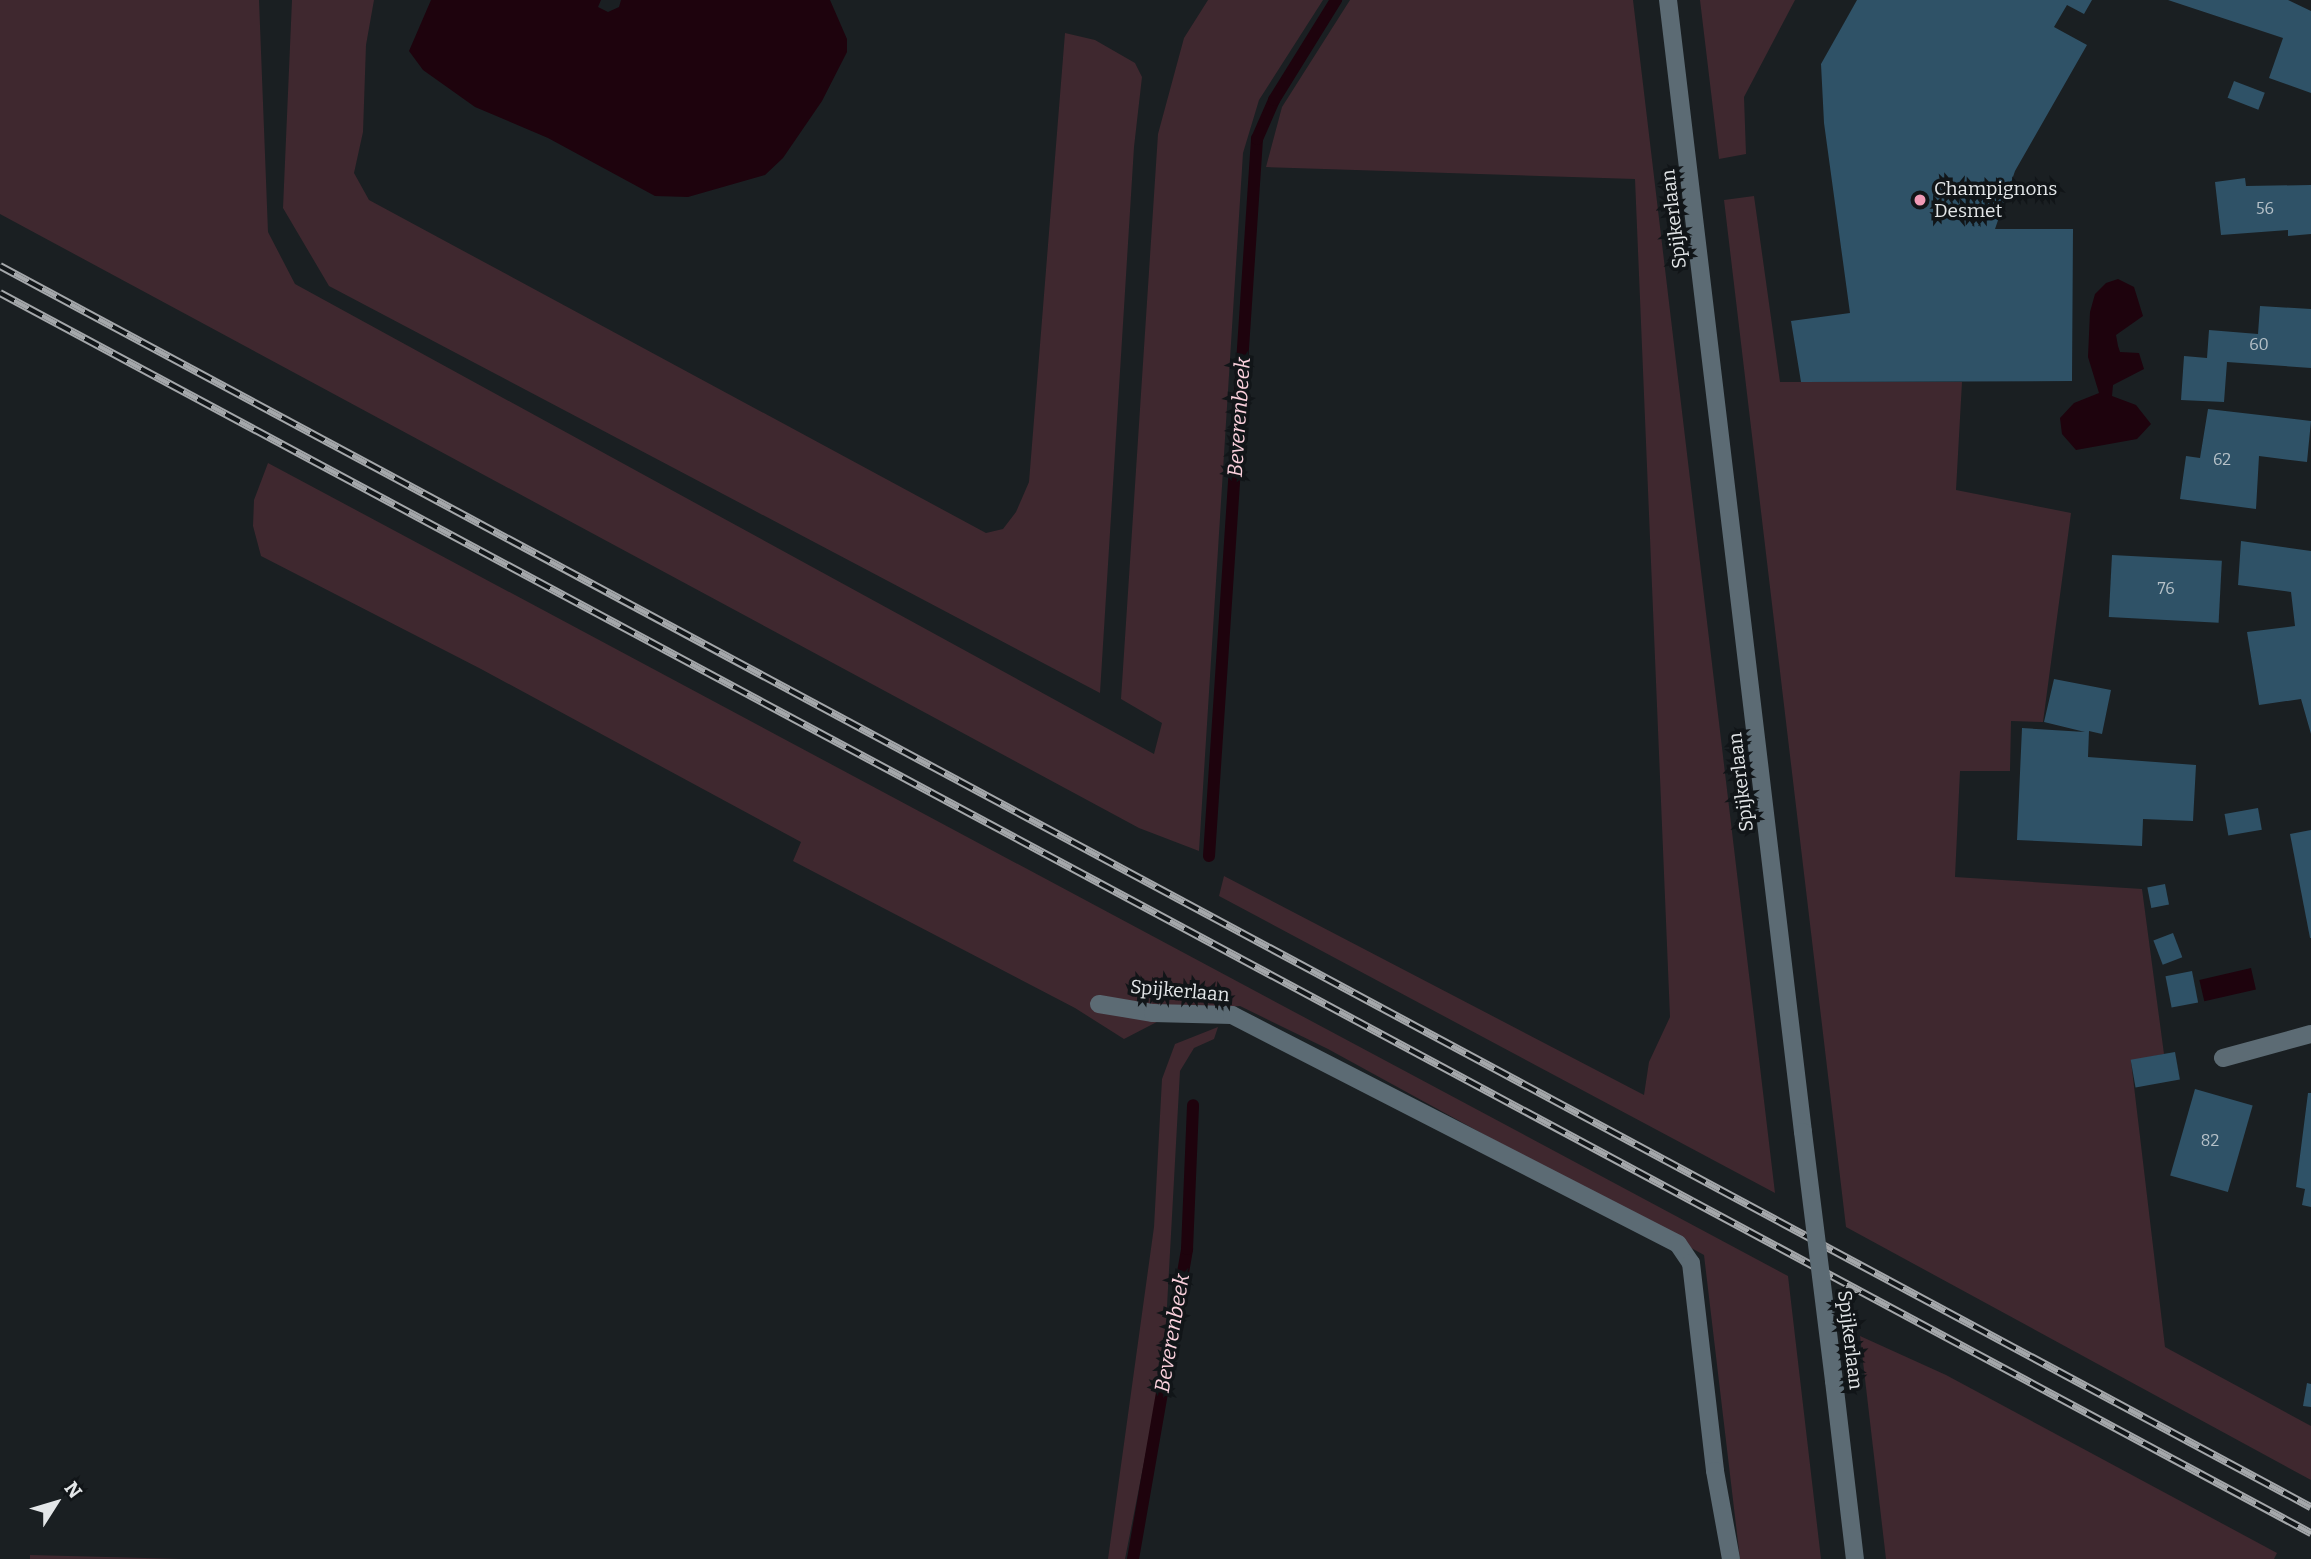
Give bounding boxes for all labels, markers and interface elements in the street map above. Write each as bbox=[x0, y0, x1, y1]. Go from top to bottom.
street label: Spijkerlaan bbox=[1657, 168, 1691, 270]
place label: Champignons Desmet bbox=[1934, 178, 2057, 222]
marker: Champignons Desmet bbox=[1912, 192, 1928, 208]
house number: 56 bbox=[2256, 199, 2274, 219]
house number: 60 bbox=[2249, 335, 2269, 355]
water label: Beverenbeek bbox=[1222, 356, 1256, 478]
house number: 62 bbox=[2213, 450, 2231, 470]
house number: 76 bbox=[2157, 579, 2175, 599]
street label: Spijkerlaan bbox=[1724, 731, 1758, 833]
street label: Spijkerlaan bbox=[1129, 975, 1231, 1007]
house number: 82 bbox=[2201, 1131, 2219, 1151]
water label: Beverenbeek bbox=[1149, 1272, 1195, 1394]
street label: Spijkerlaan bbox=[1833, 1289, 1867, 1391]
north arrow bbox=[21, 1468, 91, 1538]
text: N bbox=[60, 1477, 87, 1503]

